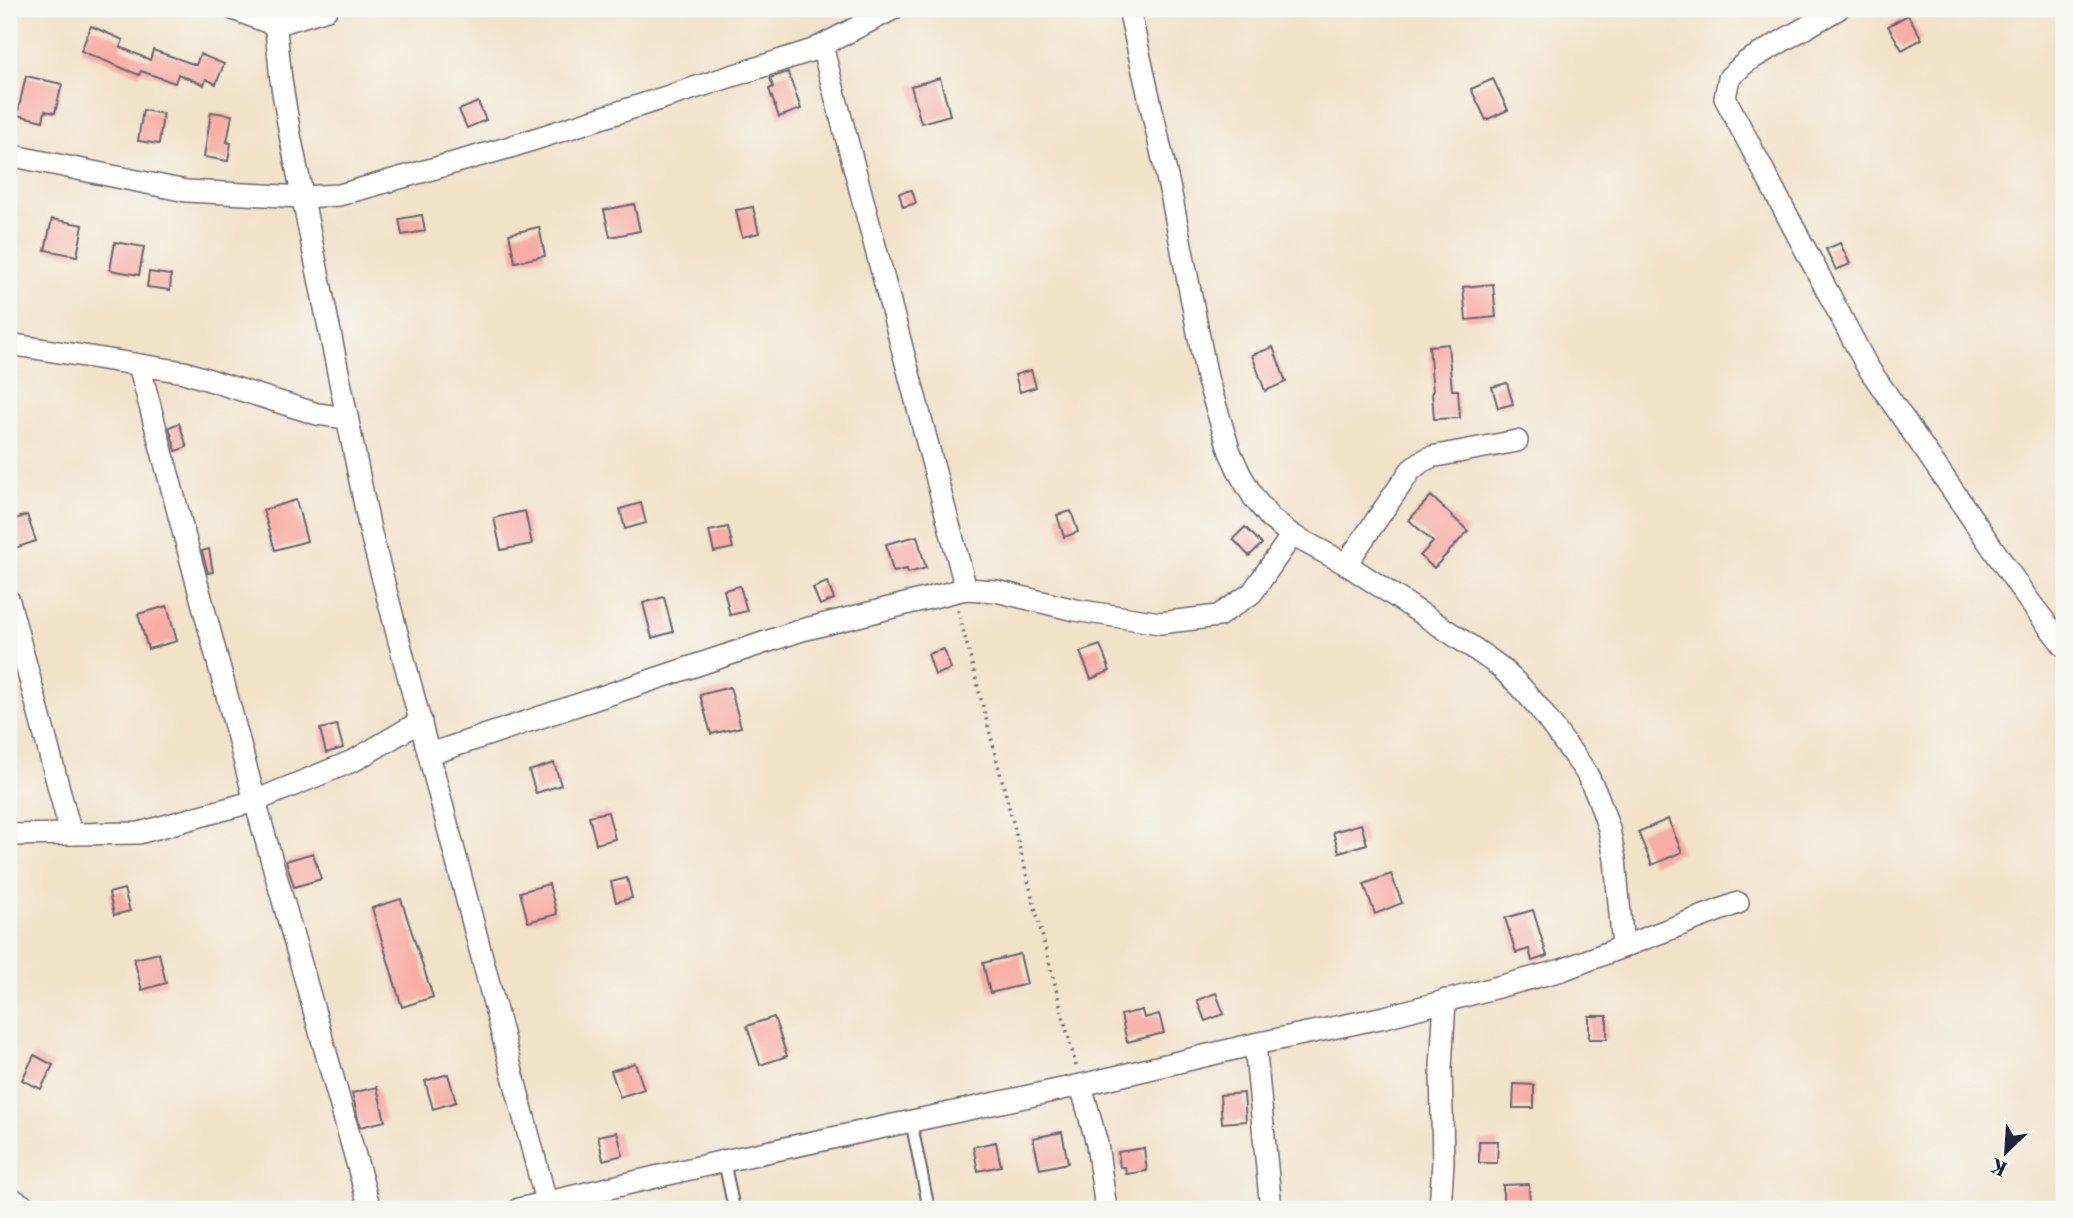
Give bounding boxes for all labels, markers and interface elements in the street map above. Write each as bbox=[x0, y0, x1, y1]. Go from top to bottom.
north arrow bbox=[1972, 1116, 2042, 1186]
text: K bbox=[1987, 1153, 2011, 1181]

